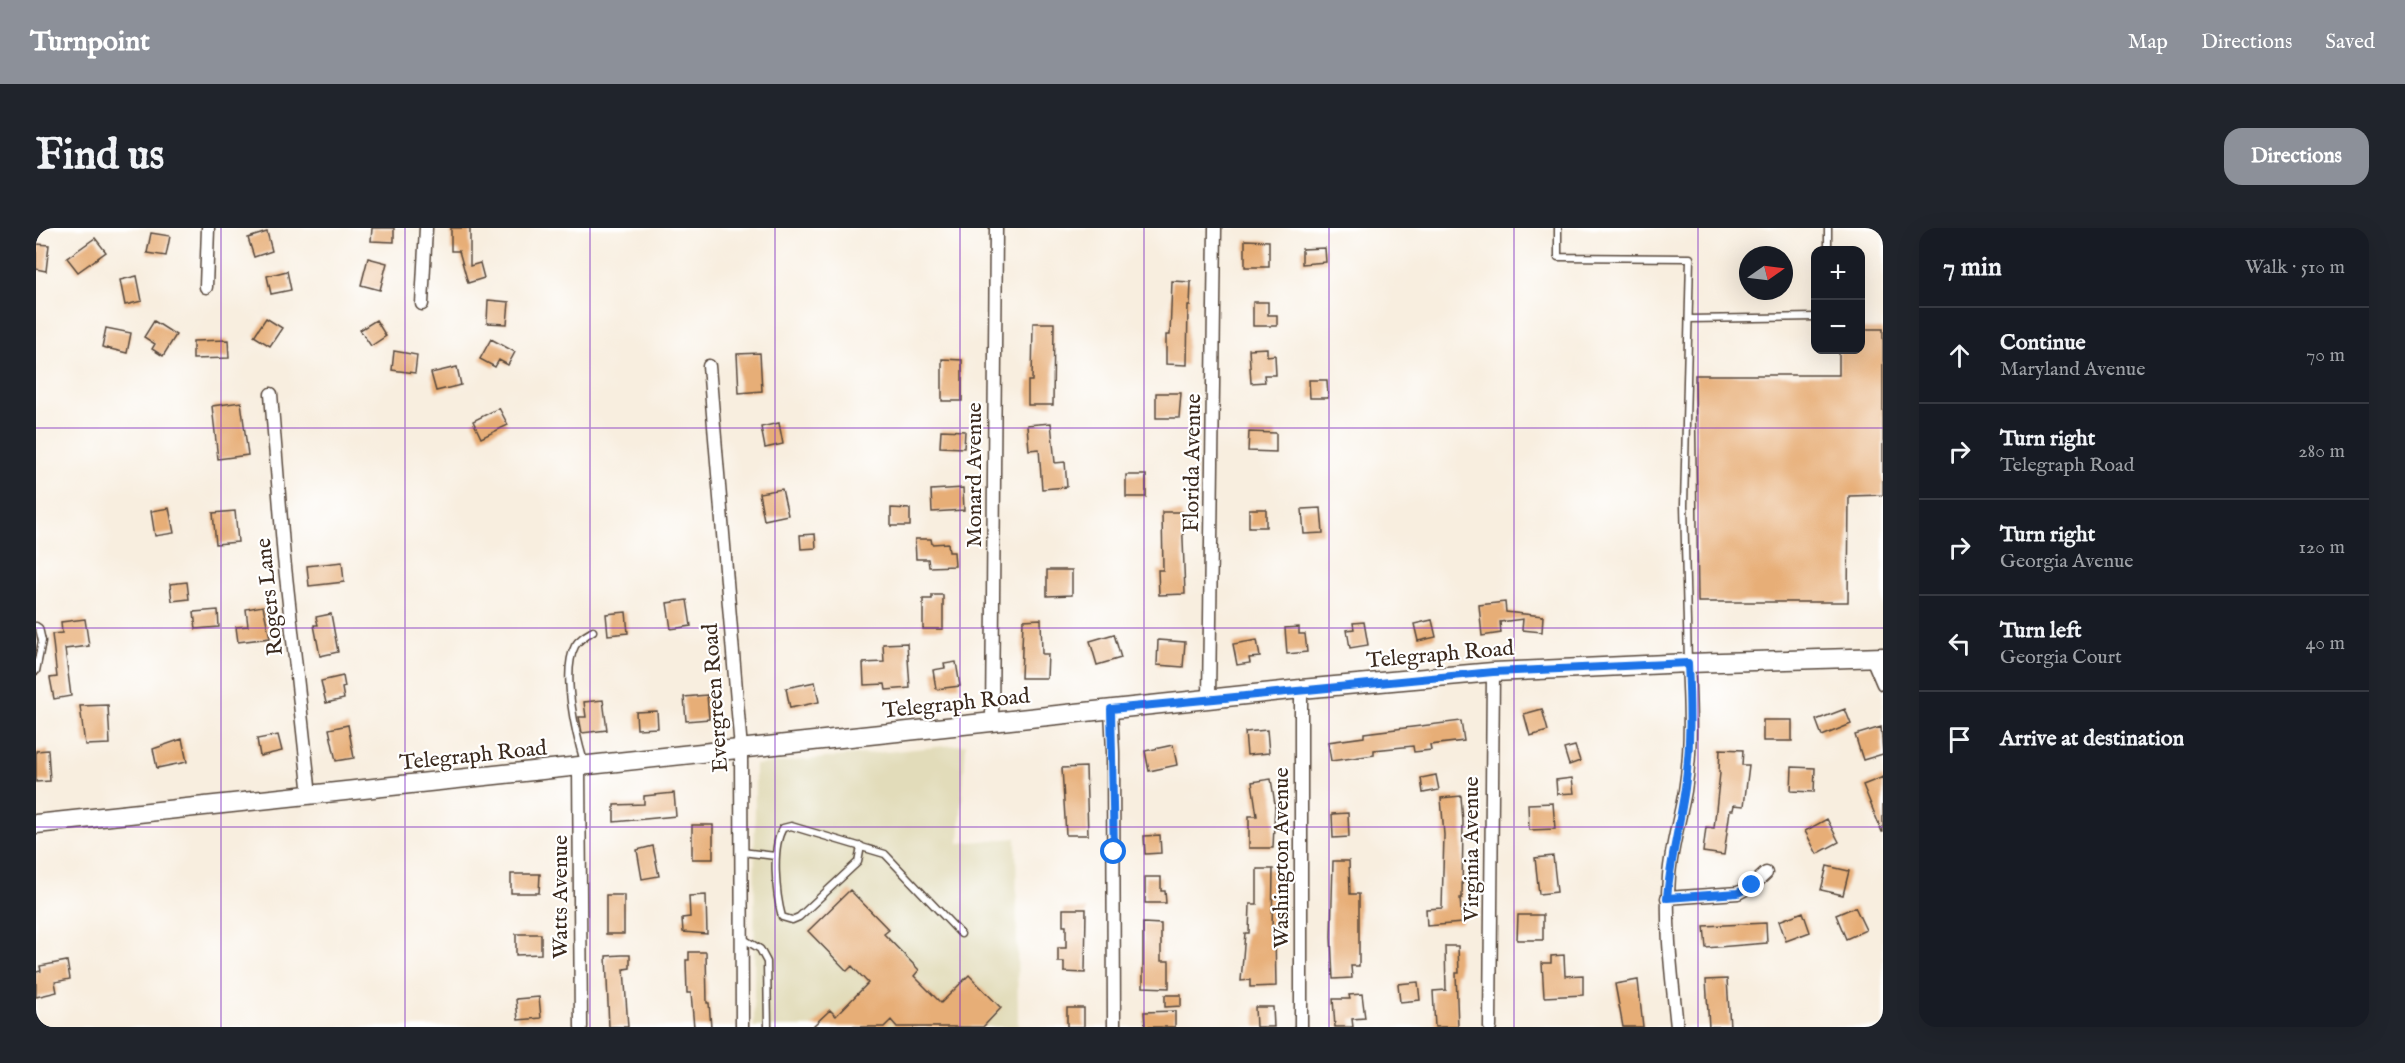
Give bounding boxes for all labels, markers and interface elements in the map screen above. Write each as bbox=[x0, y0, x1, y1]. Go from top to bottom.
text: Turnpoint bbox=[30, 25, 150, 60]
text: Map bbox=[2128, 29, 2168, 56]
text: Directions bbox=[2201, 29, 2292, 56]
text: Saved bbox=[2325, 29, 2375, 56]
button: Directions bbox=[2224, 128, 2369, 185]
text: Find us bbox=[36, 130, 164, 183]
north arrow bbox=[1739, 246, 1793, 300]
map controls bbox=[1811, 246, 1865, 354]
button: + bbox=[1811, 246, 1865, 300]
text: 7 min bbox=[1943, 251, 2002, 284]
text: Walk · 510 m bbox=[2245, 255, 2345, 280]
button: − bbox=[1811, 300, 1865, 354]
text: Continue bbox=[2000, 329, 2086, 357]
icon: ahead bbox=[1943, 339, 1976, 372]
text: 70 m bbox=[2306, 343, 2345, 368]
text: Maryland Avenue bbox=[2000, 357, 2145, 382]
street label: Florida Avenue bbox=[1178, 393, 1208, 533]
street label: Monard Avenue bbox=[961, 402, 989, 548]
text: Turn right bbox=[2000, 425, 2095, 453]
icon: right bbox=[1943, 435, 1976, 468]
text: 280 m bbox=[2298, 439, 2345, 464]
text: Telegraph Road bbox=[2000, 453, 2134, 478]
text: Turn right bbox=[2000, 521, 2095, 549]
icon: right bbox=[1943, 531, 1976, 564]
text: 120 m bbox=[2299, 535, 2345, 560]
street label: Rogers Lane bbox=[250, 537, 290, 657]
text: Georgia Avenue bbox=[2000, 549, 2133, 574]
text: Turn left bbox=[2000, 617, 2082, 645]
street label: Evergreen Road bbox=[697, 622, 735, 773]
icon: left bbox=[1943, 627, 1976, 660]
text: 40 m bbox=[2306, 631, 2345, 656]
street label: Telegraph Road bbox=[1365, 635, 1515, 675]
text: Georgia Court bbox=[2000, 645, 2122, 670]
street label: Telegraph Road bbox=[881, 682, 1031, 726]
icon: arrive bbox=[1943, 723, 1976, 756]
text: Arrive at destination bbox=[2000, 725, 2184, 753]
street label: Telegraph Road bbox=[398, 734, 548, 778]
street label: Washington Avenue bbox=[1268, 767, 1296, 949]
street label: Virginia Avenue bbox=[1458, 776, 1486, 923]
street label: Watts Avenue bbox=[547, 835, 575, 959]
route start bbox=[1100, 838, 1126, 864]
route end bbox=[1738, 871, 1764, 897]

